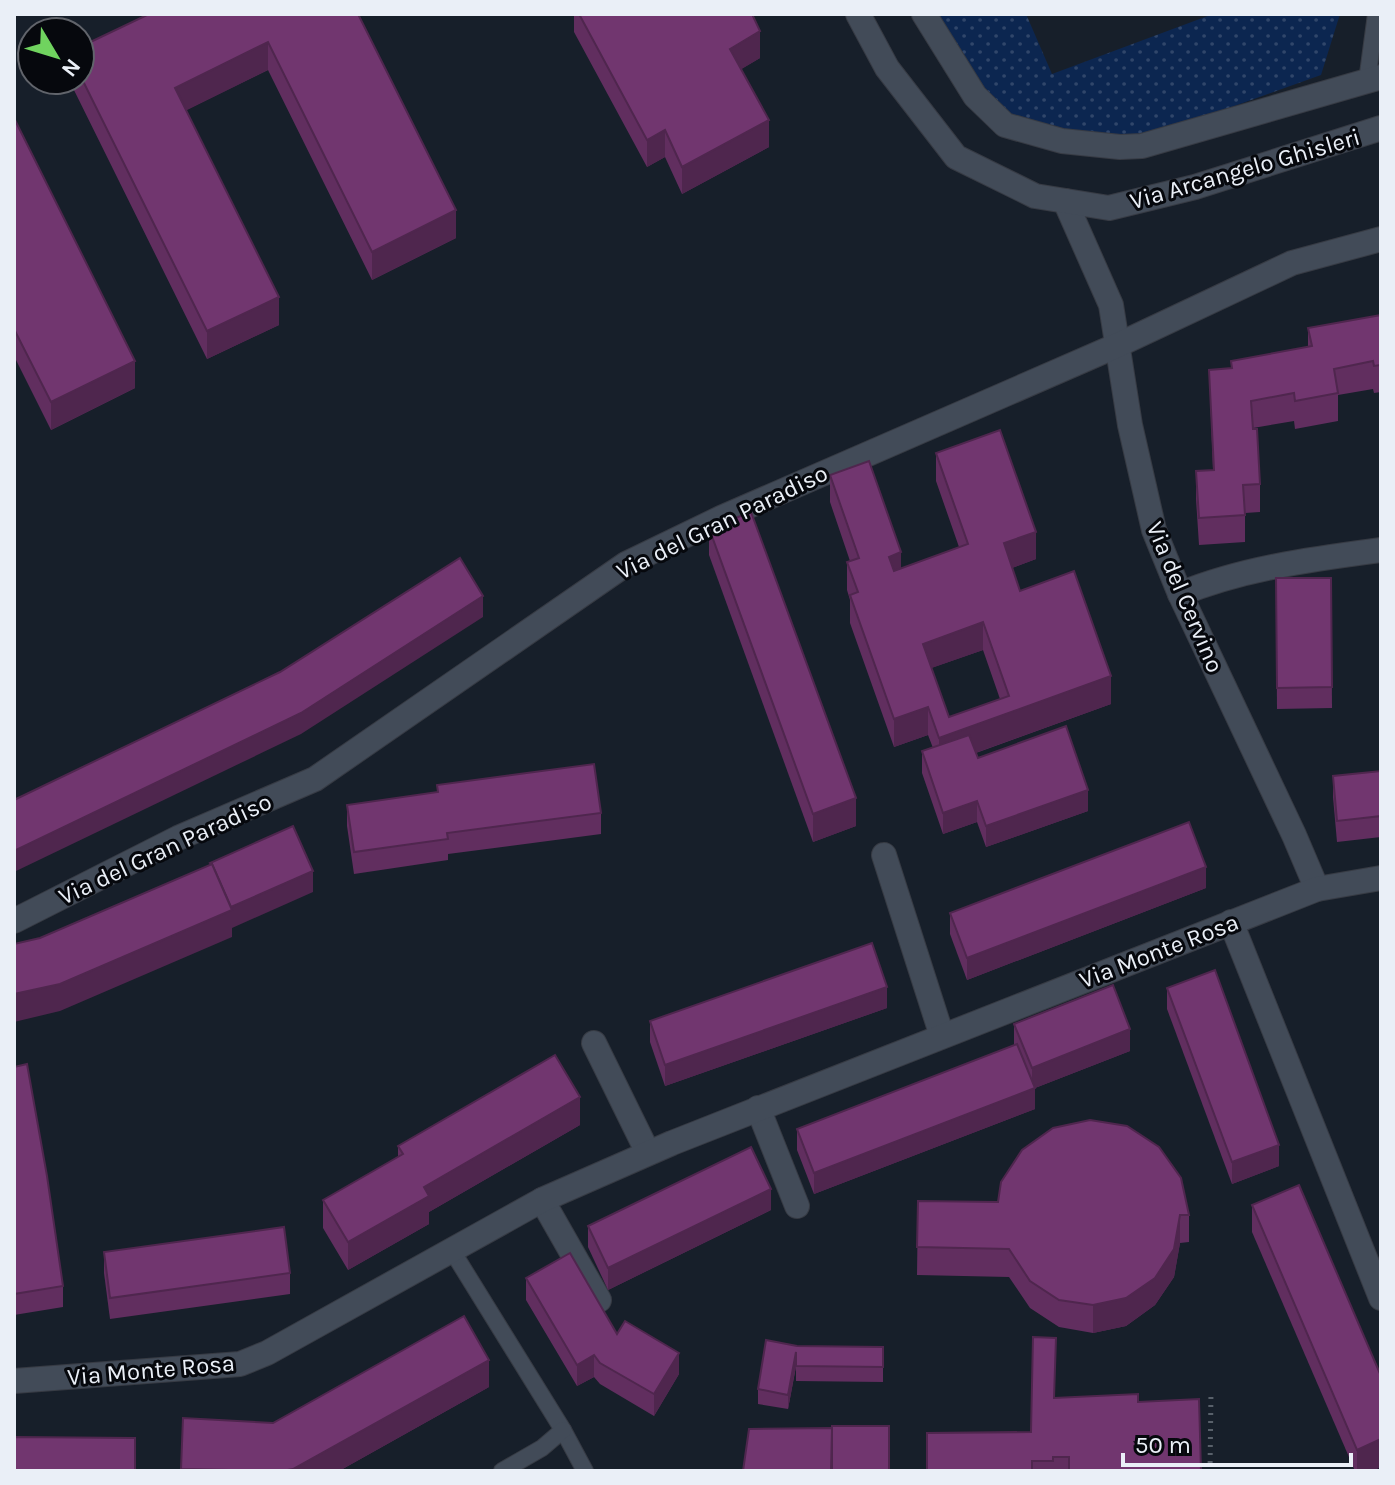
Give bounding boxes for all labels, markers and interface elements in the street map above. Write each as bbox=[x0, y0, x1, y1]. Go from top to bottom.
north arrow bbox=[16, 16, 96, 96]
text: N bbox=[56, 53, 86, 82]
street label: Via Arcangelo Ghisleri bbox=[1127, 123, 1363, 215]
street label: Via del Gran Paradiso bbox=[612, 459, 832, 585]
street label: Via del Cervino bbox=[1141, 517, 1229, 677]
street label: Via del Gran Paradiso bbox=[54, 787, 276, 911]
street label: Via Monte Rosa bbox=[1075, 908, 1243, 994]
street label: Via Monte Rosa bbox=[66, 1349, 236, 1391]
scale bar bbox=[1123, 1417, 1351, 1467]
text: 50 m bbox=[1135, 1431, 1191, 1459]

